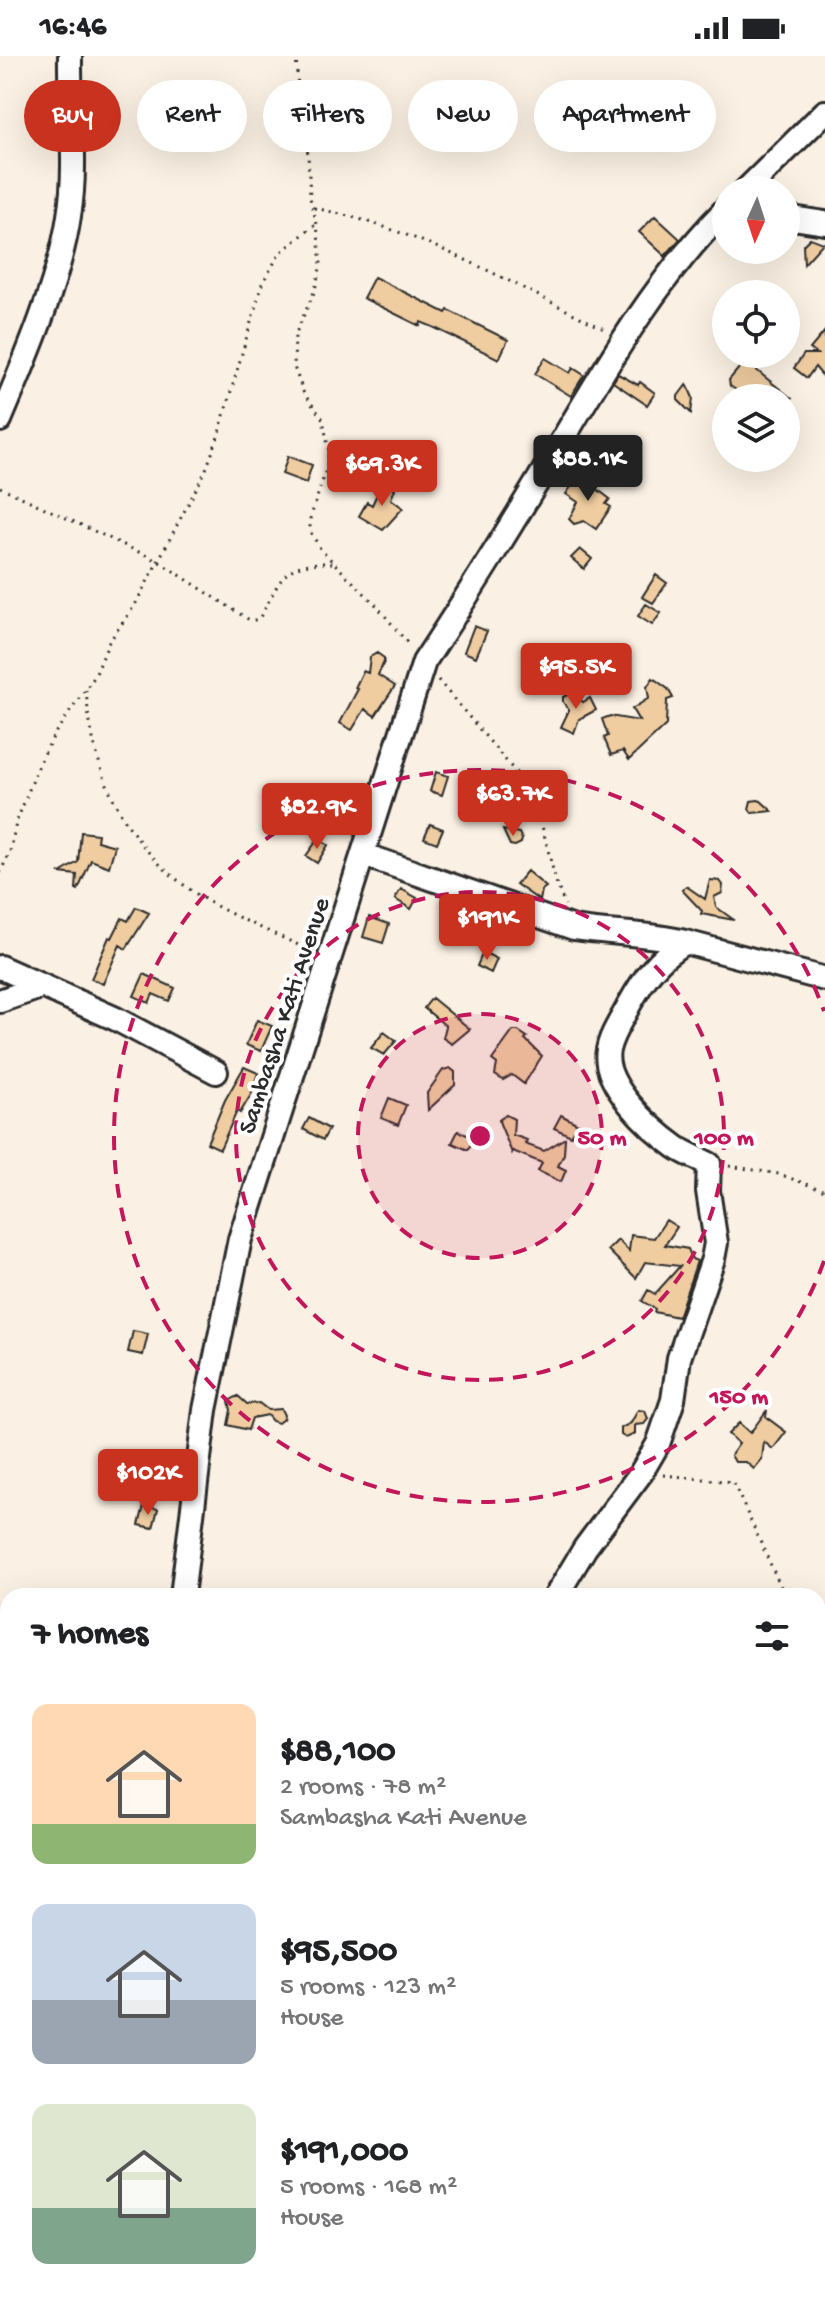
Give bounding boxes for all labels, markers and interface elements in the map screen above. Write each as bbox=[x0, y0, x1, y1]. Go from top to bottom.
text: 16:46 bbox=[40, 11, 106, 46]
chip: Buy bbox=[24, 80, 121, 152]
chip: Rent bbox=[137, 80, 247, 152]
chip: Filters bbox=[263, 80, 392, 152]
chip: New bbox=[408, 80, 518, 152]
chip: Apartment bbox=[534, 80, 716, 152]
north arrow bbox=[712, 176, 800, 264]
map controls bbox=[712, 176, 800, 472]
button: locate bbox=[712, 280, 800, 368]
button: layers bbox=[712, 384, 800, 472]
pin: $88.1K bbox=[523, 435, 653, 503]
pin: $69.3K bbox=[317, 440, 447, 508]
text: $88.1K bbox=[551, 445, 625, 476]
text: $69.3K bbox=[345, 450, 419, 481]
pin: $95.5K bbox=[511, 643, 641, 711]
text: $95.5K bbox=[539, 653, 613, 684]
pin: $63.7K bbox=[448, 770, 578, 838]
text: $63.7K bbox=[476, 780, 550, 811]
pin: $82.9K bbox=[252, 783, 382, 851]
text: $82.9K bbox=[280, 793, 354, 824]
street label: Sambasha Kati Avenue bbox=[233, 894, 339, 1138]
pin: $191K bbox=[431, 894, 543, 962]
text: $191K bbox=[457, 904, 517, 935]
centre of rings bbox=[466, 1122, 494, 1150]
text: 50 m bbox=[578, 1125, 626, 1154]
text: 100 m bbox=[693, 1125, 754, 1154]
text: 150 m bbox=[709, 1384, 768, 1413]
pin: $102K bbox=[92, 1449, 204, 1517]
text: $102K bbox=[116, 1459, 180, 1490]
icon: filters bbox=[750, 1614, 794, 1658]
text: 7 homes bbox=[32, 1616, 148, 1656]
text: $88,100 bbox=[280, 1733, 396, 1773]
icon: home bbox=[96, 1736, 192, 1832]
text: 2 rooms · 78 m² bbox=[280, 1773, 446, 1804]
text: Sambasha Kati Avenue bbox=[280, 1804, 527, 1835]
text: $95,500 bbox=[280, 1933, 397, 1973]
icon: home bbox=[96, 1936, 192, 2032]
text: 5 rooms · 123 m² bbox=[280, 1973, 456, 2004]
text: House bbox=[280, 2004, 344, 2035]
text: $191,000 bbox=[280, 2133, 408, 2173]
icon: home bbox=[96, 2136, 192, 2232]
text: 5 rooms · 168 m² bbox=[280, 2173, 457, 2204]
text: House bbox=[280, 2204, 344, 2235]

